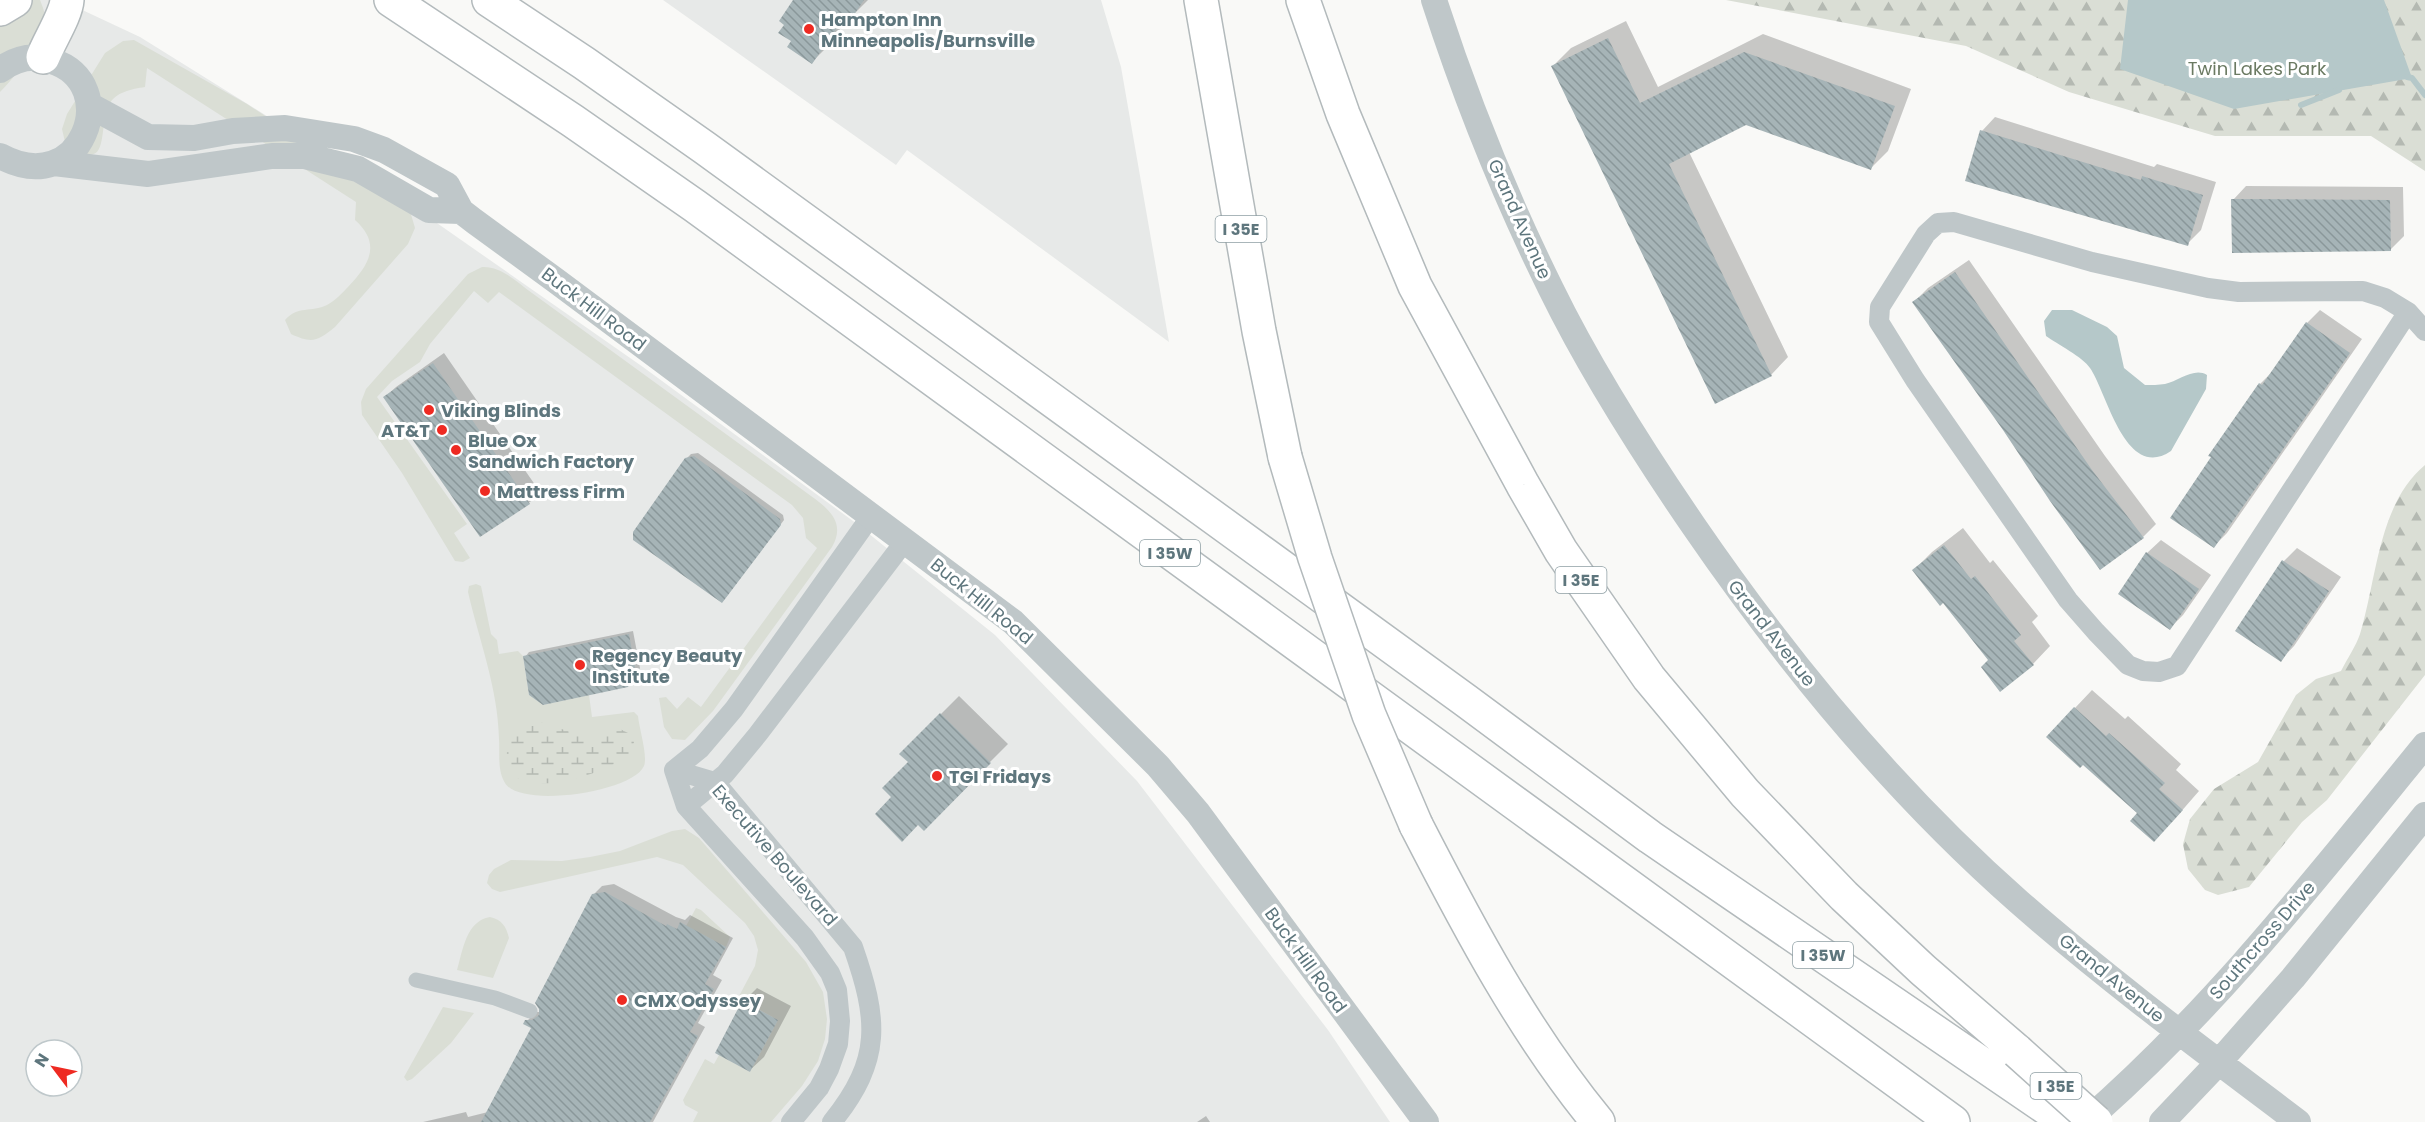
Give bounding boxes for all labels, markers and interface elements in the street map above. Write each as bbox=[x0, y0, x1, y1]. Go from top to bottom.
place label: Hampton Inn Minneapolis/Burnsville bbox=[821, 7, 1035, 53]
marker: Hampton Inn Minneapolis/Burnsville bbox=[802, 22, 816, 36]
park label: Twin Lakes Park bbox=[2188, 56, 2327, 81]
street label: Grand Avenue bbox=[1482, 155, 1558, 283]
road number: I 35E bbox=[1216, 216, 1266, 242]
street label: Buck Hill Road bbox=[537, 261, 651, 357]
place label: Viking Blinds bbox=[441, 398, 561, 423]
marker: Viking Blinds bbox=[422, 403, 436, 417]
place label: AT&T bbox=[381, 418, 430, 443]
marker: AT&T bbox=[435, 423, 449, 437]
place label: Blue Ox Sandwich Factory bbox=[468, 428, 635, 474]
marker: Blue Ox Sandwich Factory bbox=[449, 443, 463, 457]
place label: Mattress Firm bbox=[497, 479, 625, 504]
marker: Mattress Firm bbox=[478, 484, 492, 498]
road number: I 35W bbox=[1140, 540, 1200, 566]
street label: Buck Hill Road bbox=[926, 552, 1038, 650]
road number: I 35E bbox=[1556, 567, 1606, 593]
street label: Grand Avenue bbox=[1722, 574, 1822, 692]
place label: Regency Beauty Institute bbox=[592, 643, 743, 689]
marker: Regency Beauty Institute bbox=[573, 658, 587, 672]
place label: TGI Fridays bbox=[949, 764, 1051, 789]
marker: TGI Fridays bbox=[930, 769, 944, 783]
street label: Executive Boulevard bbox=[707, 779, 843, 931]
street label: Southcross Drive bbox=[2204, 875, 2320, 1005]
street label: Buck Hill Road bbox=[1259, 902, 1353, 1018]
street label: Grand Avenue bbox=[2054, 928, 2170, 1028]
road number: I 35W bbox=[1793, 942, 1853, 968]
place label: CMX Odyssey bbox=[634, 988, 762, 1013]
marker: CMX Odyssey bbox=[615, 993, 629, 1007]
north arrow bbox=[24, 1038, 84, 1098]
text: N bbox=[29, 1049, 55, 1072]
road number: I 35E bbox=[2030, 1073, 2082, 1099]

